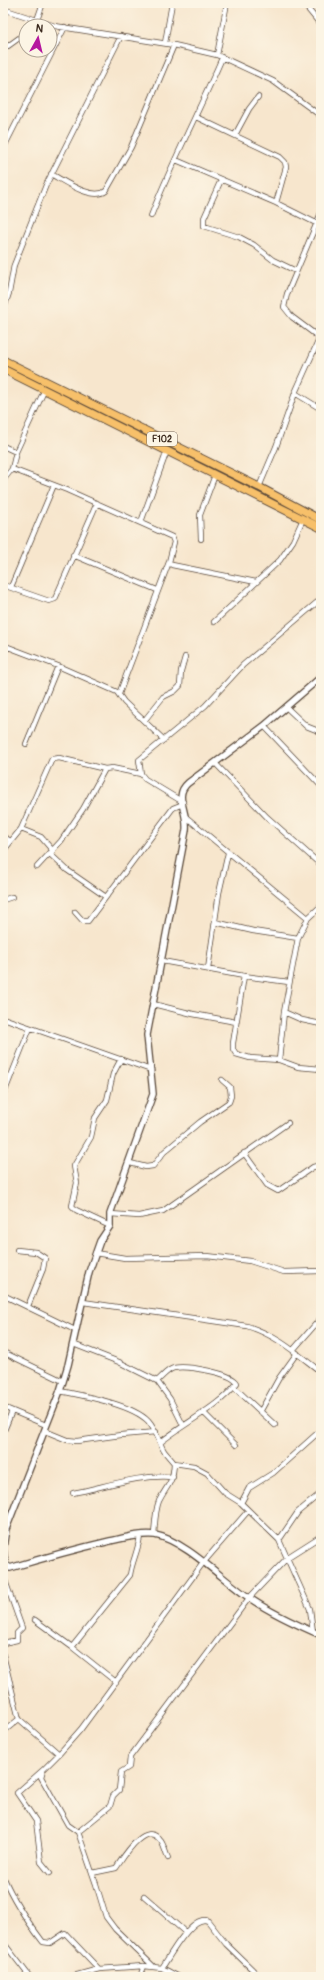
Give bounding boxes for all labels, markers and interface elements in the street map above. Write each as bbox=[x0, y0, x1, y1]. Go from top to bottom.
north arrow bbox=[18, 18, 58, 58]
text: N bbox=[35, 22, 44, 36]
road number: F102 bbox=[147, 432, 177, 446]

